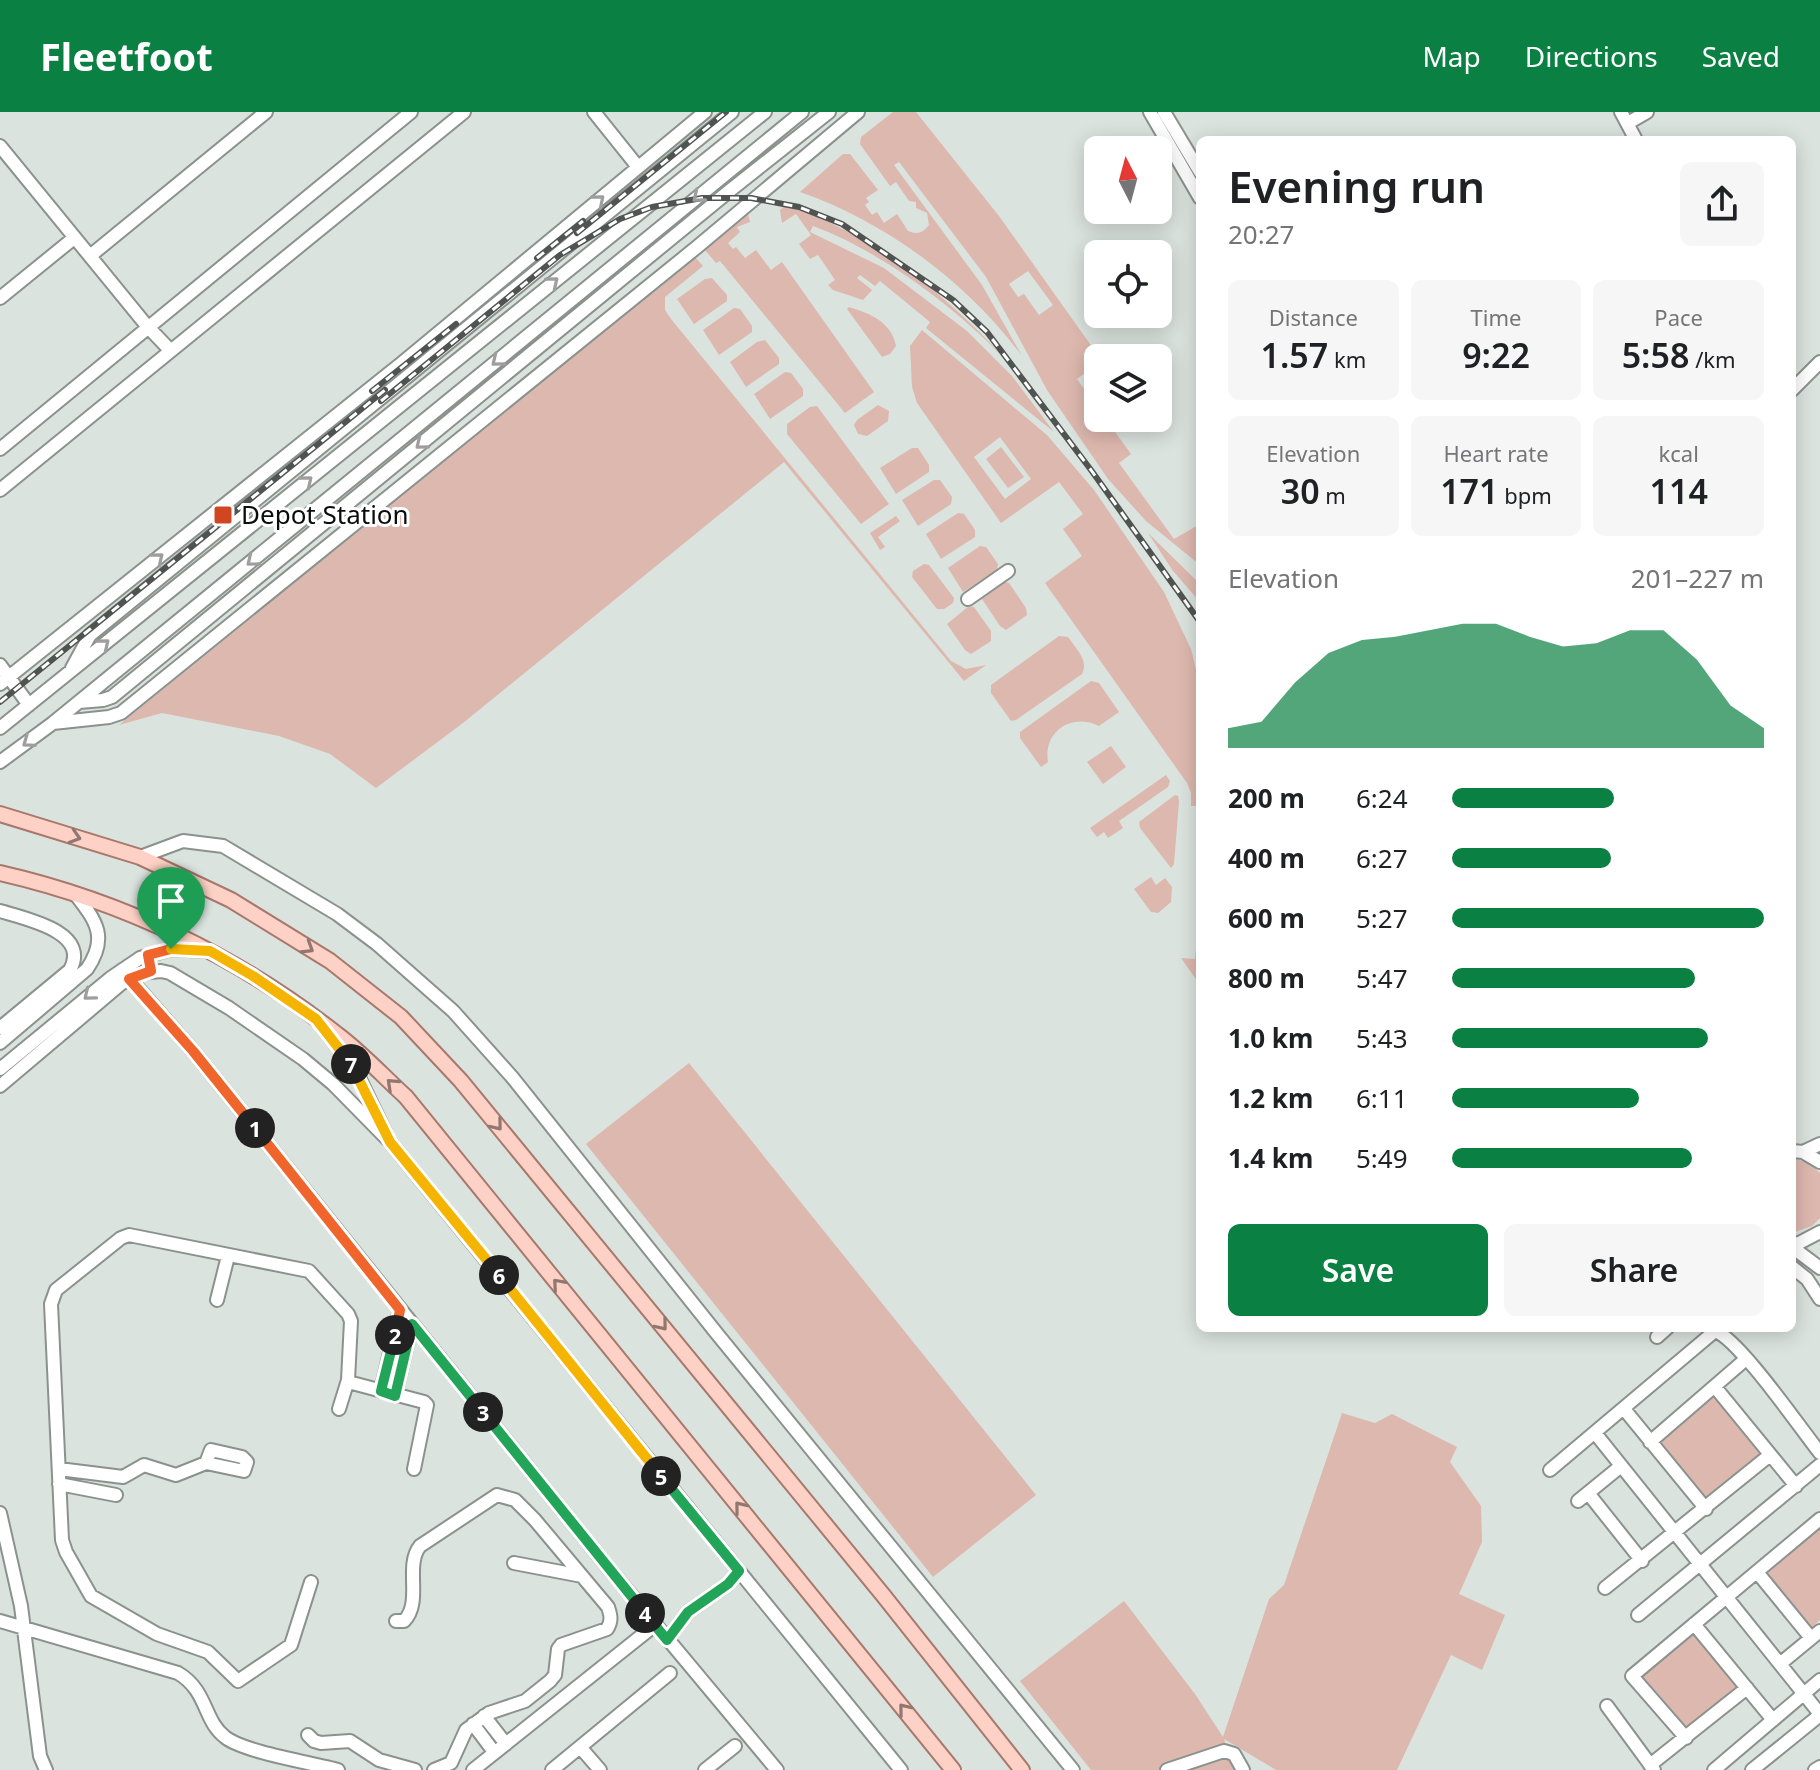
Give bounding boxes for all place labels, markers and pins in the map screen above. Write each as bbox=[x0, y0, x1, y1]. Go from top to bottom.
place label: Depot Station bbox=[241, 496, 409, 532]
marker: Depot Station bbox=[212, 504, 234, 526]
pin bbox=[137, 867, 205, 949]
pin: 7 bbox=[331, 1044, 371, 1084]
pin: 1 bbox=[235, 1108, 275, 1148]
pin: 6 bbox=[479, 1255, 519, 1295]
pin: 2 bbox=[375, 1315, 415, 1355]
pin: 3 bbox=[463, 1392, 503, 1432]
pin: 5 bbox=[641, 1456, 681, 1496]
pin: 4 bbox=[625, 1593, 665, 1633]

